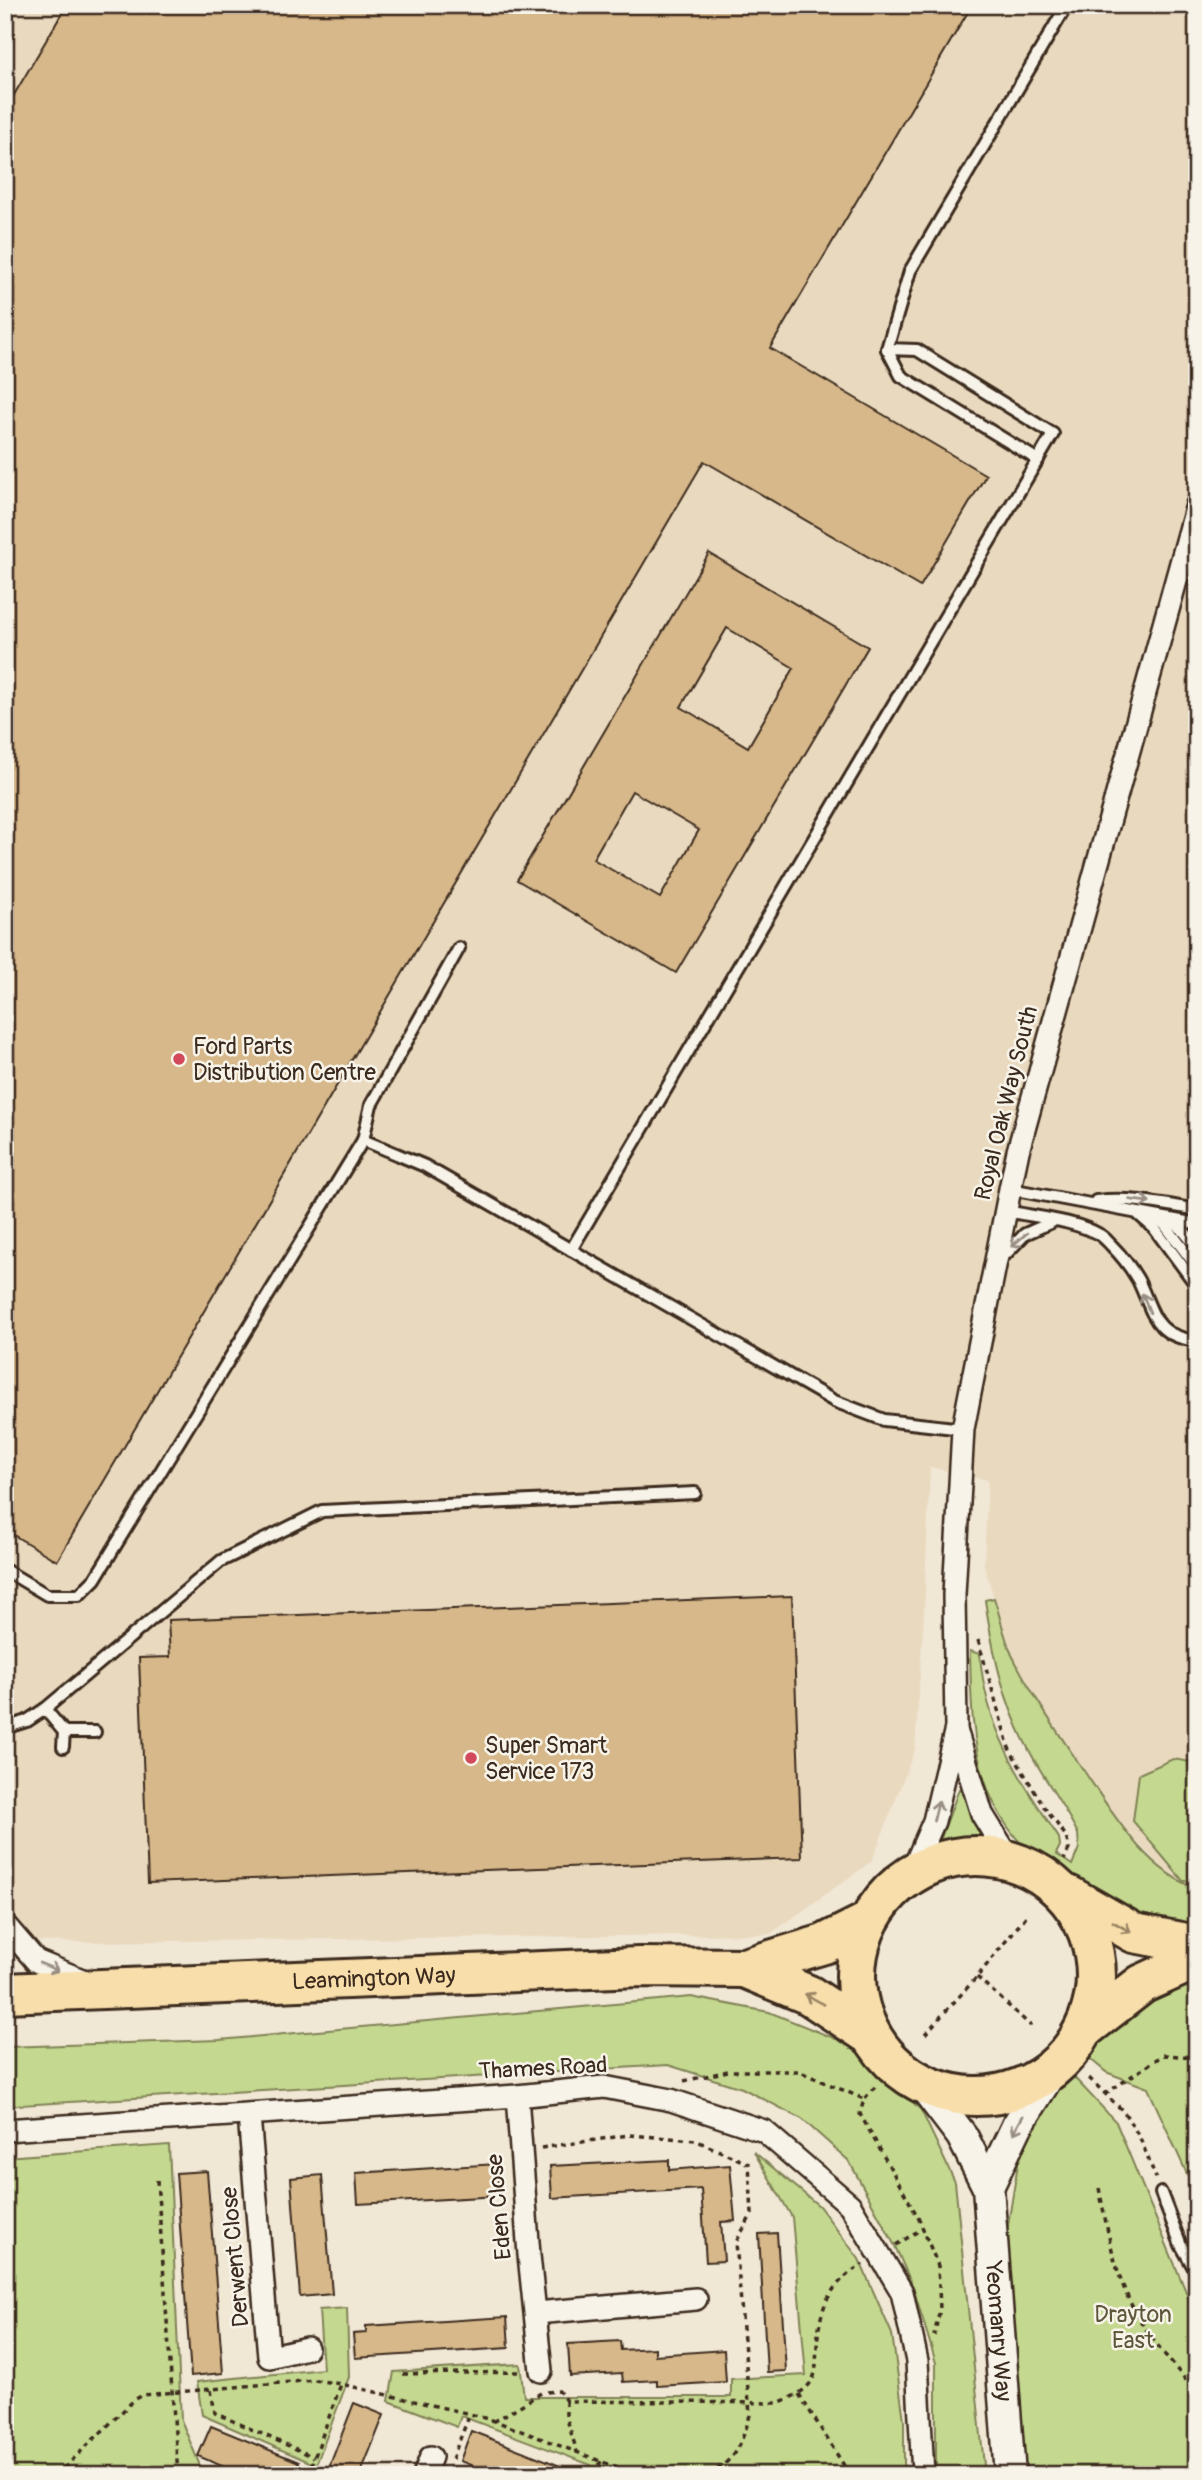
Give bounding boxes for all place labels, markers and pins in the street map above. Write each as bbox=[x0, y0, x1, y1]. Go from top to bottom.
place label: Ford Parts Distribution Centre bbox=[193, 1032, 377, 1087]
marker: Ford Parts Distribution Centre bbox=[171, 1051, 187, 1067]
place label: Super Smart Service 173 bbox=[485, 1731, 608, 1786]
marker: Super Smart Service 173 bbox=[463, 1750, 479, 1766]

